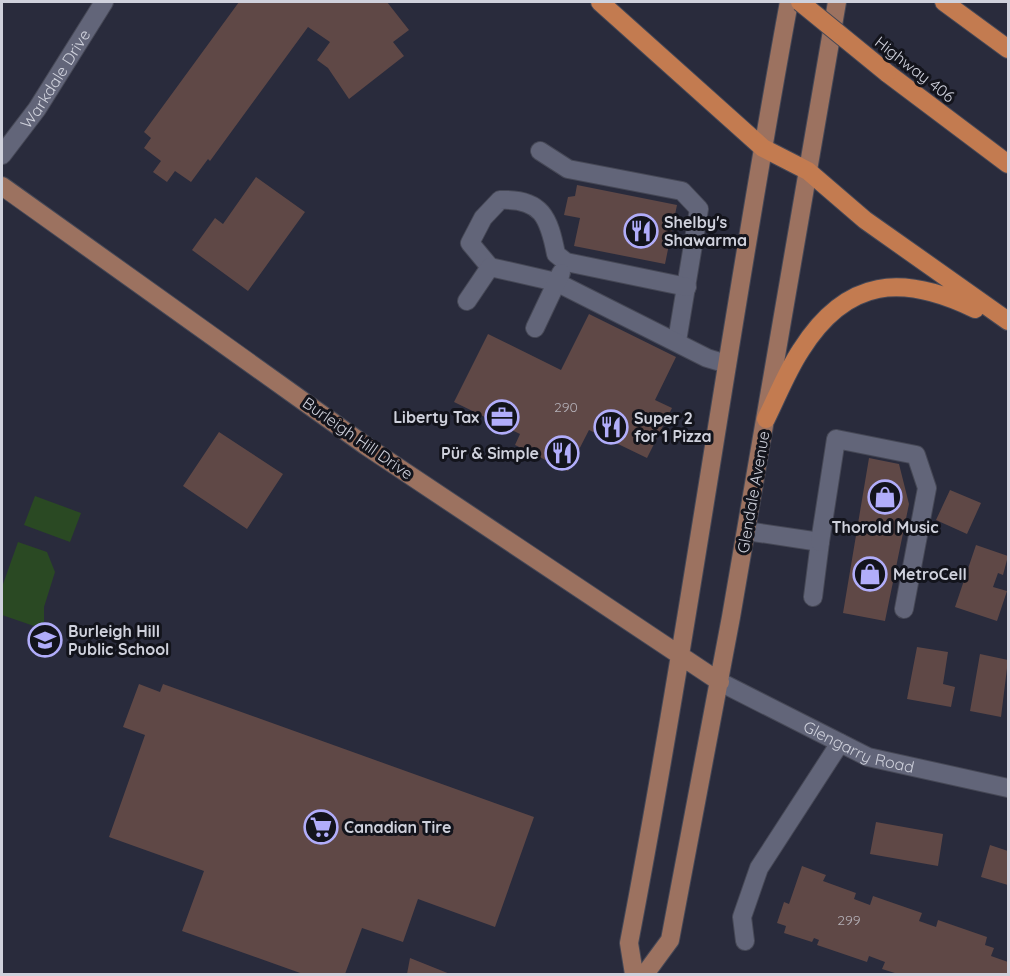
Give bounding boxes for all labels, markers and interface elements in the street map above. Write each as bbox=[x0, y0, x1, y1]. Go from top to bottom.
street label: Warkdale Drive bbox=[16, 25, 94, 133]
street label: Highway 406 bbox=[871, 32, 959, 107]
place label: Shelby's Shawarma bbox=[664, 212, 747, 250]
restaurant icon: Shelby's Shawarma bbox=[623, 213, 659, 249]
street label: Burleigh Hill Drive bbox=[299, 392, 417, 484]
house number: 290 bbox=[554, 398, 578, 416]
office icon: Liberty Tax bbox=[484, 399, 520, 435]
place label: Liberty Tax bbox=[393, 407, 479, 427]
place label: Super 2 for 1 Pizza bbox=[634, 408, 712, 446]
restaurant icon: Super 2 for 1 Pizza bbox=[593, 409, 629, 445]
street label: Glendale Avenue bbox=[732, 429, 774, 555]
restaurant icon: Pür & Simple bbox=[544, 435, 580, 471]
place label: Pür & Simple bbox=[441, 443, 539, 463]
shop icon: Thorold Music bbox=[867, 479, 903, 515]
place label: Thorold Music bbox=[832, 517, 938, 537]
shop icon: MetroCell bbox=[852, 556, 888, 592]
place label: MetroCell bbox=[893, 564, 967, 584]
place label: Burleigh Hill Public School bbox=[68, 621, 169, 659]
school or university icon: Burleigh Hill Public School bbox=[27, 622, 63, 658]
street label: Glengarry Road bbox=[800, 716, 916, 777]
supermarket icon: Canadian Tire bbox=[303, 809, 339, 845]
place label: Canadian Tire bbox=[344, 817, 451, 837]
house number: 299 bbox=[837, 911, 861, 929]

